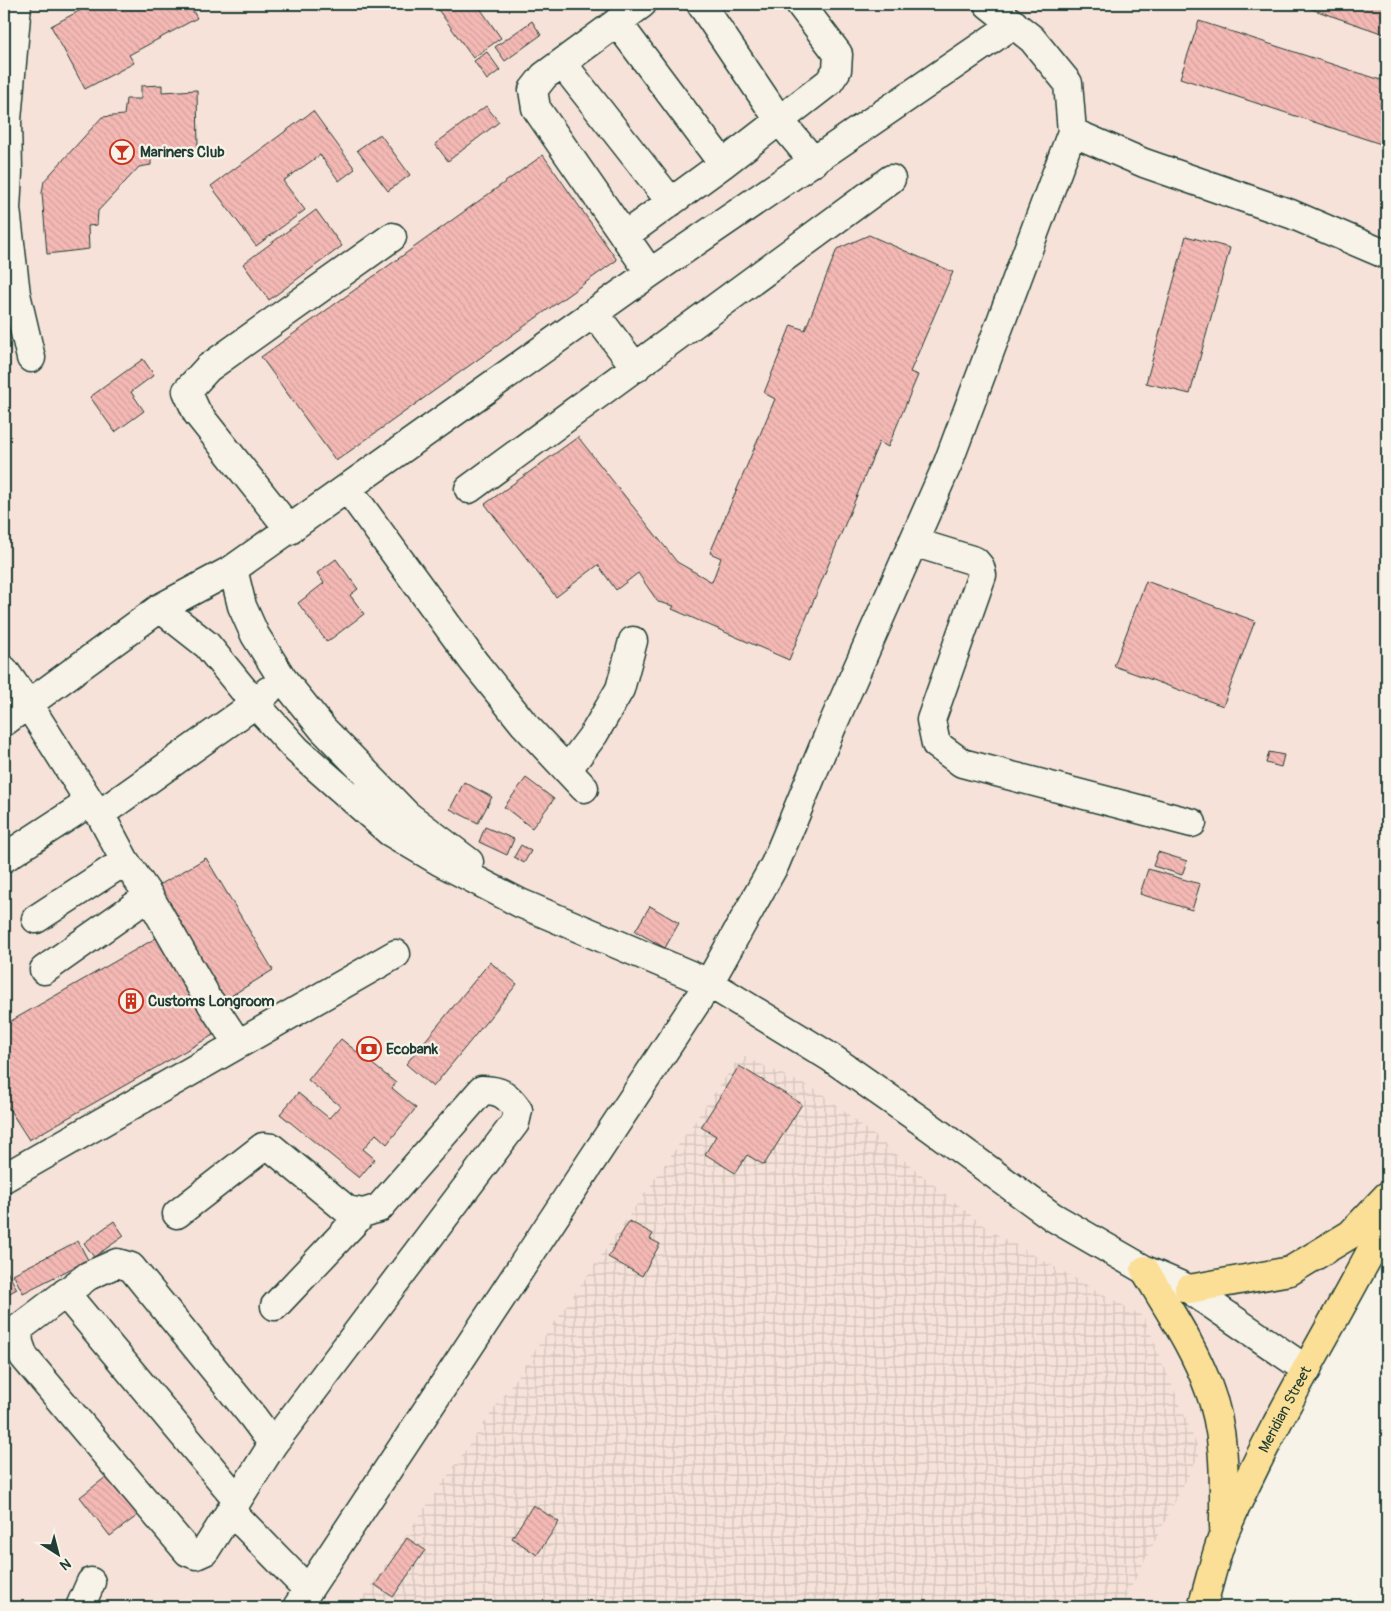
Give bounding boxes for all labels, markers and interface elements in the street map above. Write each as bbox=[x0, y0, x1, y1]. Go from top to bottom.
bar icon: Mariners Club bbox=[109, 139, 135, 165]
place label: Mariners Club bbox=[140, 143, 225, 162]
building icon: Customs Longroom bbox=[118, 988, 144, 1014]
place label: Customs Longroom bbox=[148, 992, 275, 1011]
bank icon: Ecobank bbox=[356, 1036, 382, 1062]
place label: Ecobank bbox=[386, 1040, 439, 1059]
street label: Meridian Street bbox=[1254, 1362, 1316, 1456]
north arrow bbox=[32, 1528, 82, 1578]
text: N bbox=[57, 1554, 74, 1574]

